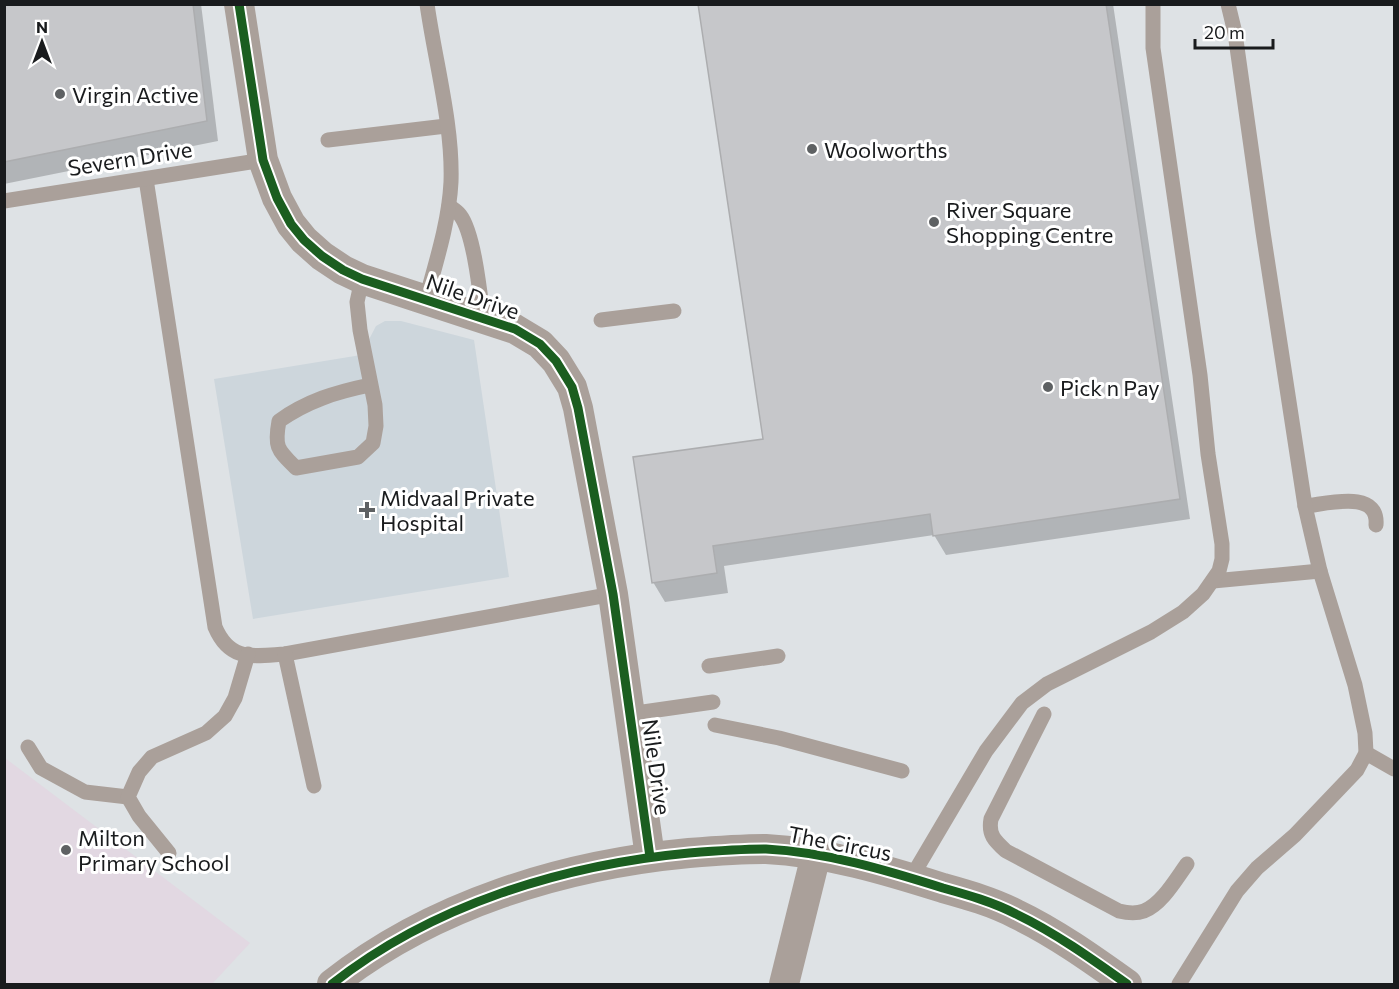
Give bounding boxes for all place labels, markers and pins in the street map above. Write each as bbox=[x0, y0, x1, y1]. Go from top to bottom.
place label: Virgin Active bbox=[72, 81, 199, 108]
marker: Virgin Active bbox=[53, 87, 67, 101]
place label: Woolworths bbox=[824, 136, 948, 163]
marker: Woolworths bbox=[805, 142, 819, 156]
place label: River Square Shopping Centre bbox=[946, 196, 1113, 248]
marker: River Square Shopping Centre bbox=[927, 215, 941, 229]
place label: Pick n Pay bbox=[1060, 374, 1160, 401]
marker: Pick n Pay bbox=[1041, 380, 1055, 394]
place label: Midvaal Private Hospital bbox=[380, 484, 535, 536]
marker: Midvaal Private Hospital bbox=[358, 501, 376, 519]
place label: Milton Primary School bbox=[78, 824, 230, 876]
marker: Milton Primary School bbox=[59, 843, 73, 857]

